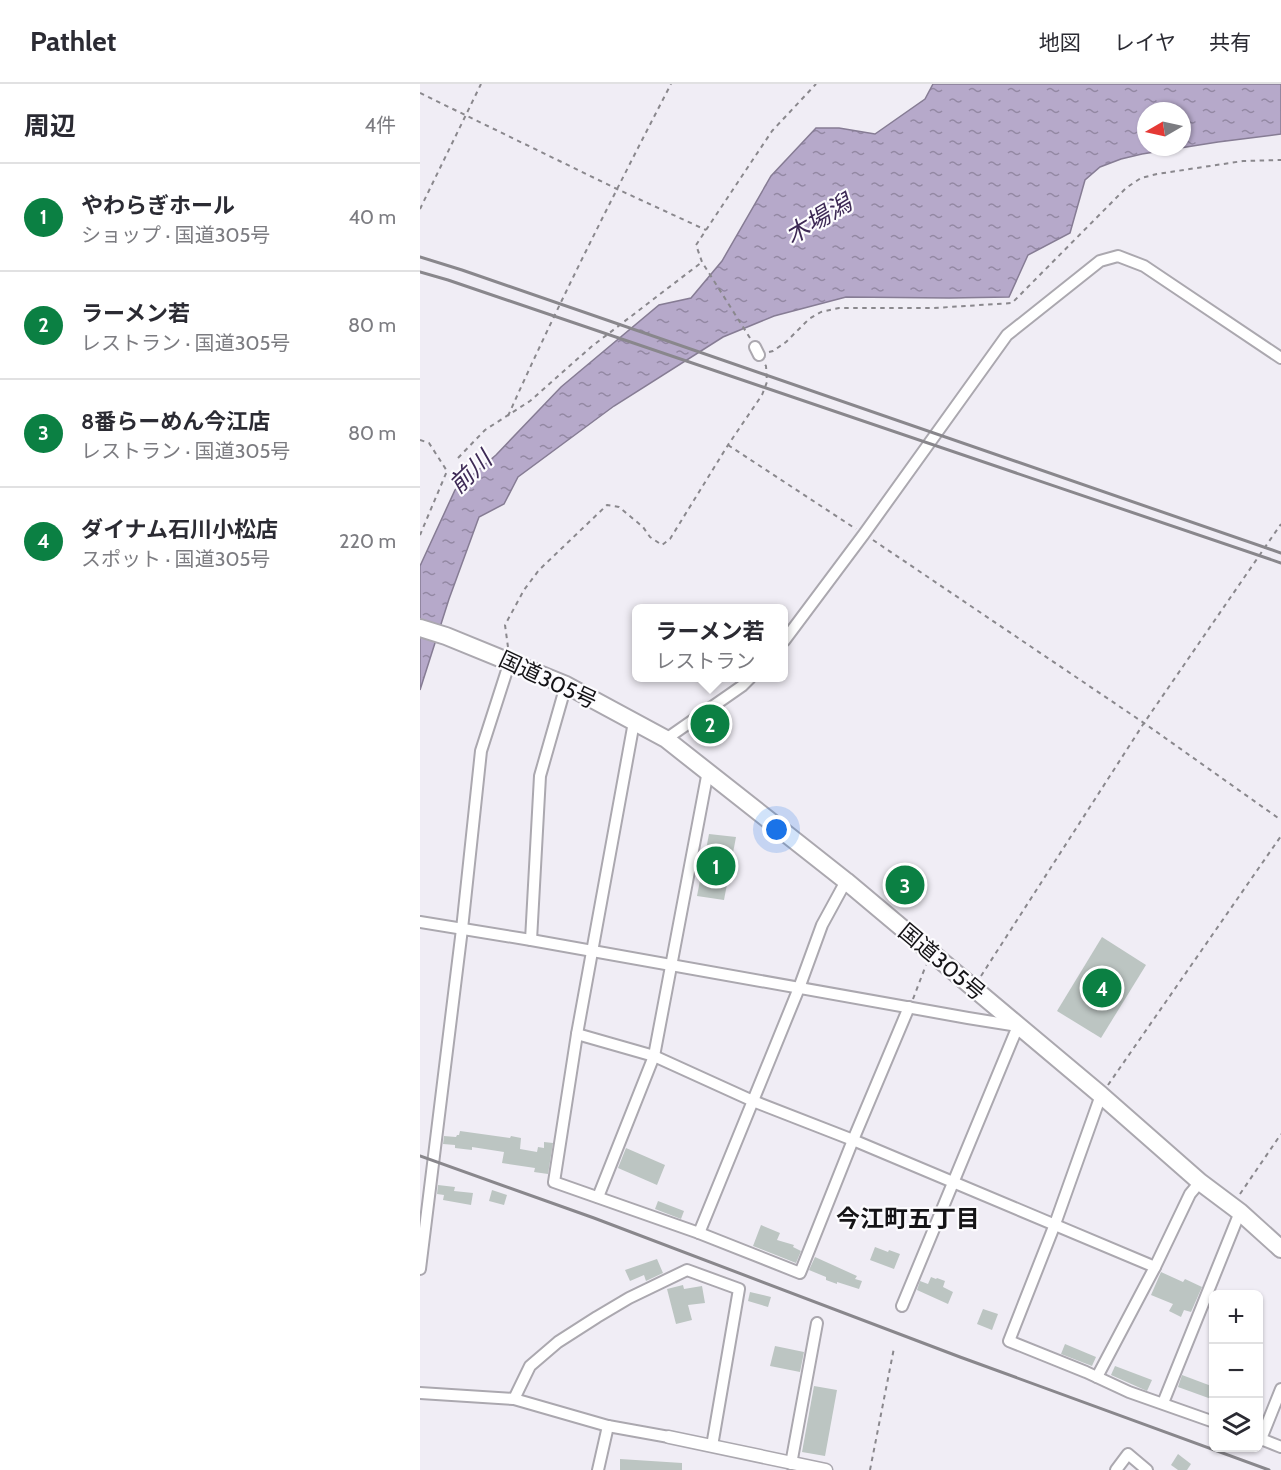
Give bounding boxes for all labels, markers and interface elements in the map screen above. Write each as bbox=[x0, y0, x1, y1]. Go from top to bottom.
text: Pathlet bbox=[30, 24, 116, 58]
text: 地図 bbox=[1039, 30, 1081, 55]
text: レイヤ bbox=[1114, 30, 1176, 55]
text: 共有 bbox=[1209, 30, 1251, 55]
north arrow bbox=[1137, 102, 1191, 156]
text: 周辺 bbox=[24, 110, 76, 142]
text: 4件 bbox=[364, 113, 396, 137]
water label: 木場潟 bbox=[780, 186, 859, 250]
text: やわらぎホール bbox=[81, 192, 235, 219]
text: 1 bbox=[40, 205, 47, 229]
text: 40 m bbox=[348, 205, 396, 229]
text: ショップ · 国道305号 bbox=[81, 223, 270, 247]
text: ラーメン若 bbox=[81, 300, 190, 327]
text: 2 bbox=[38, 313, 49, 337]
text: 80 m bbox=[348, 313, 396, 337]
text: レストラン · 国道305号 bbox=[81, 331, 290, 355]
text: 8番らーめん今江店 bbox=[81, 408, 270, 435]
text: 3 bbox=[38, 421, 49, 445]
text: 80 m bbox=[348, 421, 396, 445]
text: レストラン · 国道305号 bbox=[81, 439, 290, 463]
water label: 前川 bbox=[443, 443, 499, 499]
text: ダイナム石川小松店 bbox=[81, 516, 278, 543]
text: 4 bbox=[37, 529, 50, 553]
text: 220 m bbox=[339, 529, 396, 553]
text: スポット · 国道305号 bbox=[81, 547, 270, 571]
popup bbox=[632, 604, 788, 682]
text: ラーメン若 bbox=[655, 618, 765, 645]
street label: 国道305号 bbox=[495, 646, 601, 714]
text: レストラン bbox=[655, 649, 755, 673]
pin: 2 bbox=[690, 702, 730, 746]
your location bbox=[762, 815, 791, 844]
pin: 1 bbox=[696, 844, 736, 888]
pin: 3 bbox=[886, 862, 924, 908]
street label: 国道305号 bbox=[893, 918, 991, 1006]
pin: 4 bbox=[1082, 966, 1122, 1010]
district label: 今江町五丁目 bbox=[836, 1204, 980, 1233]
map controls bbox=[1209, 1290, 1263, 1452]
button: + bbox=[1209, 1290, 1263, 1344]
button: − bbox=[1209, 1344, 1263, 1398]
button: layers bbox=[1209, 1398, 1263, 1452]

